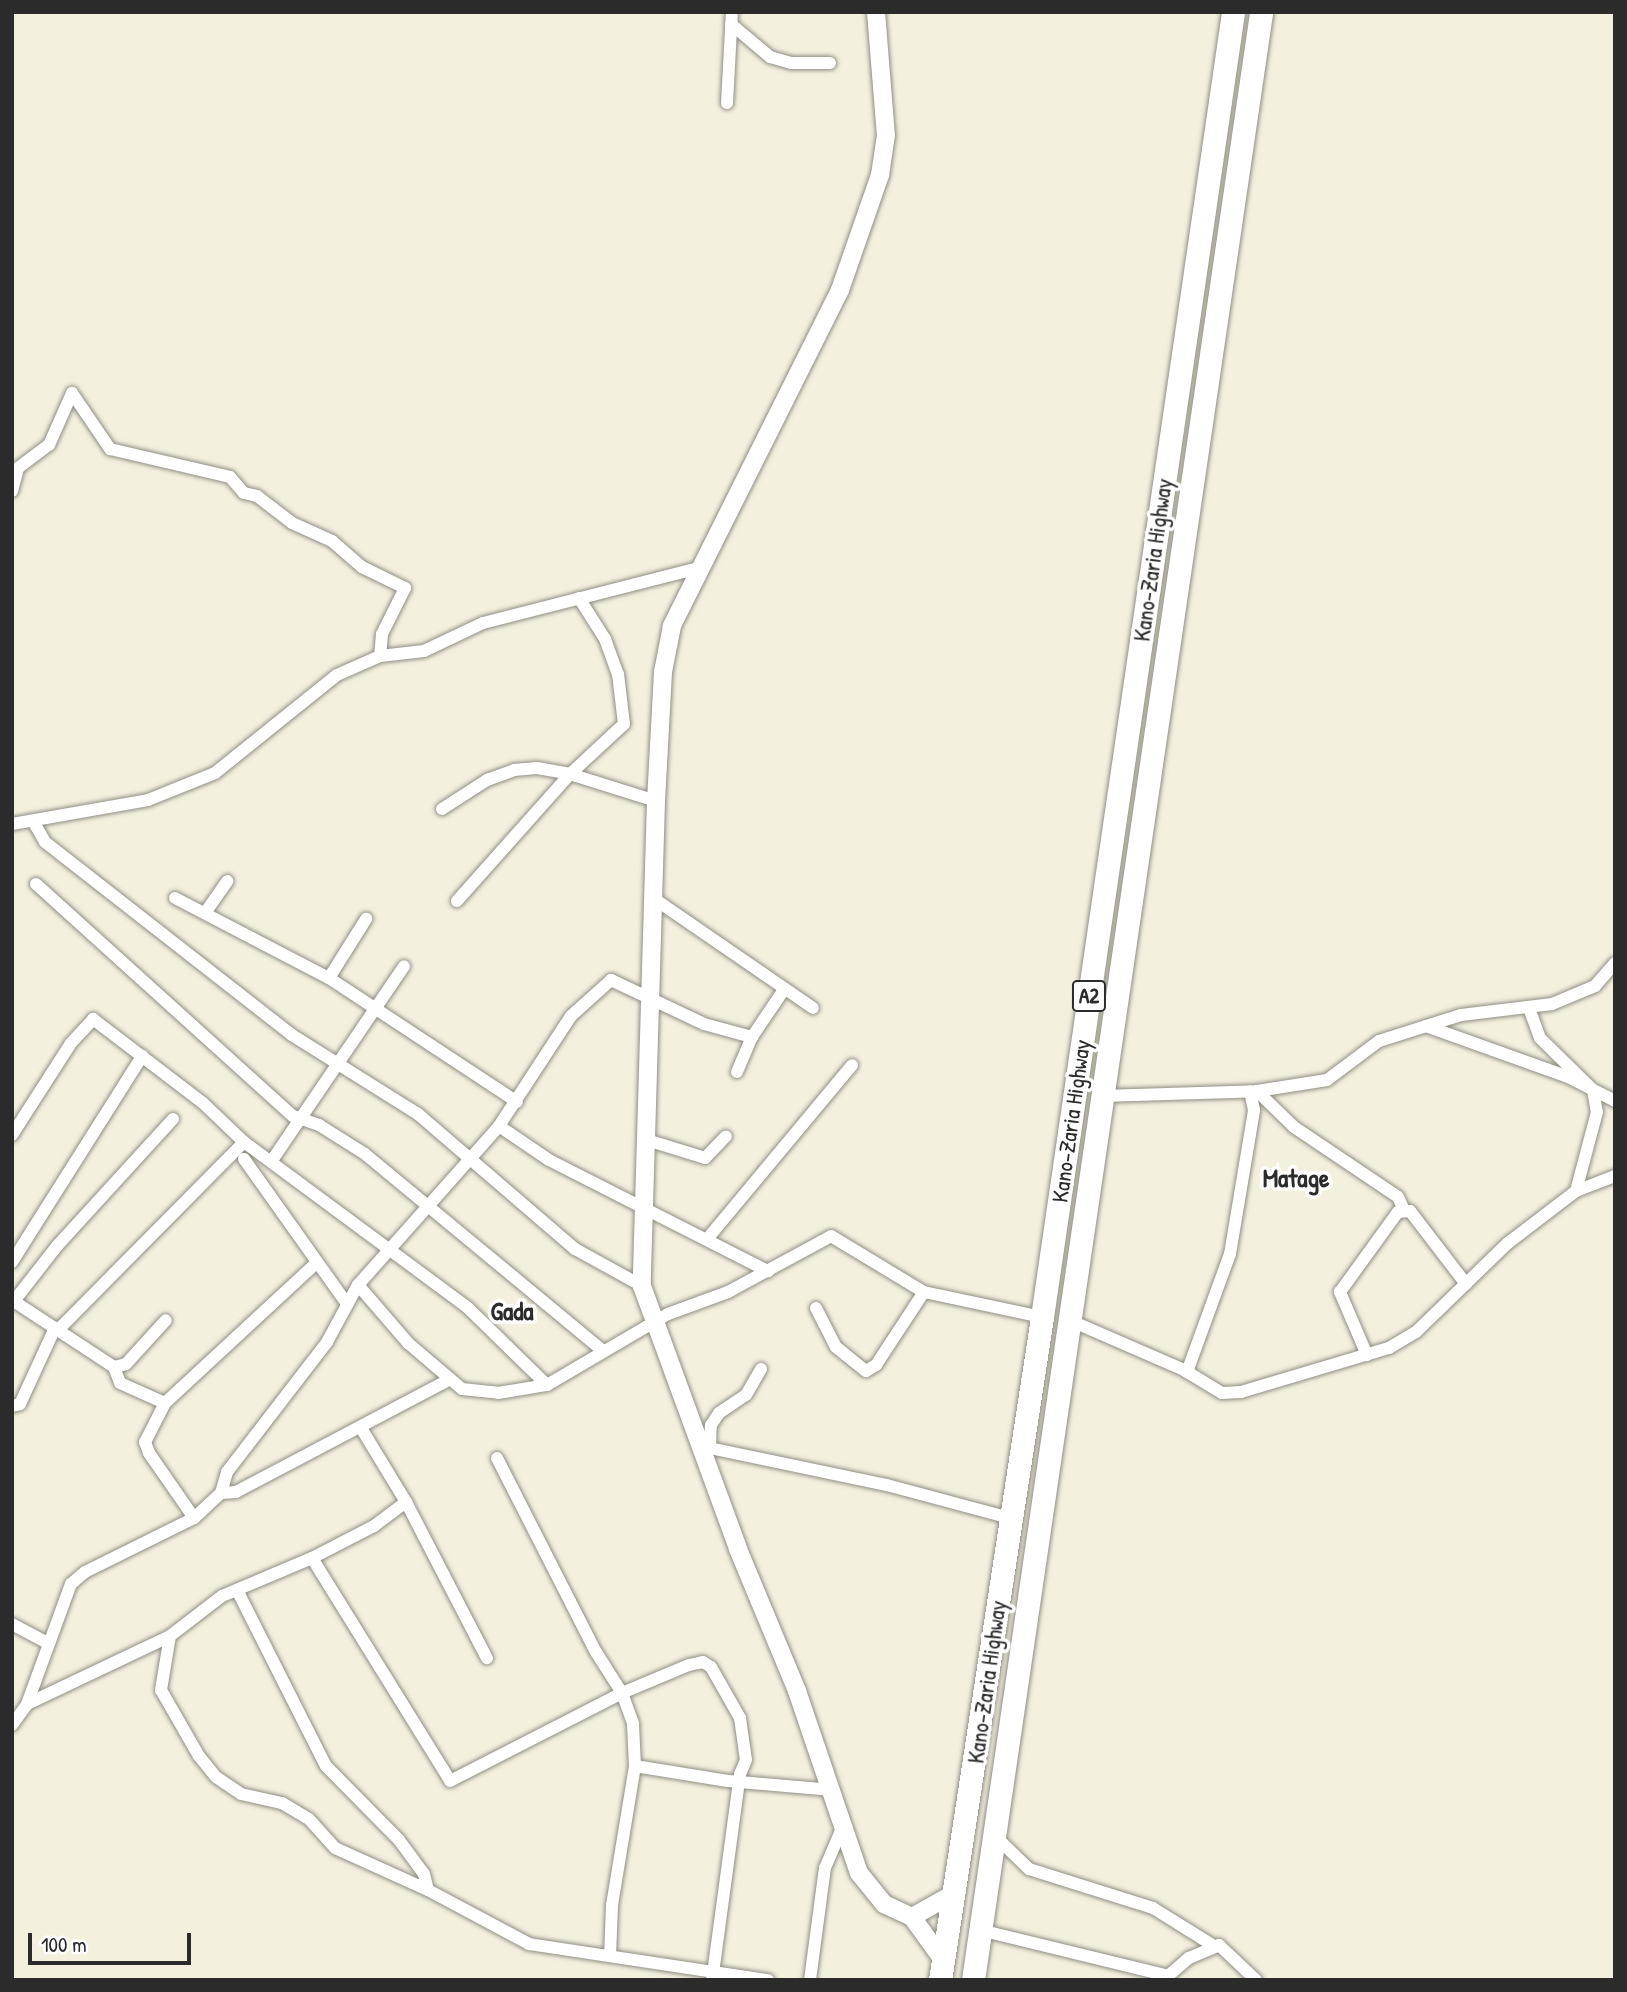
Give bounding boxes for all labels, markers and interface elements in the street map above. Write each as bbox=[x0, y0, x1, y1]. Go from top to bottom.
street label: Kano-Zaria Highway bbox=[1128, 477, 1178, 643]
road number: A2 bbox=[1072, 978, 1106, 1014]
street label: Kano-Zaria Highway bbox=[1046, 1038, 1096, 1204]
district label: Matage bbox=[1263, 1162, 1329, 1194]
district label: Gada bbox=[490, 1295, 534, 1327]
street label: Kano-Zaria Highway bbox=[962, 1599, 1012, 1765]
scale bar bbox=[32, 1918, 194, 1962]
text: 100 m bbox=[41, 1930, 87, 1959]

